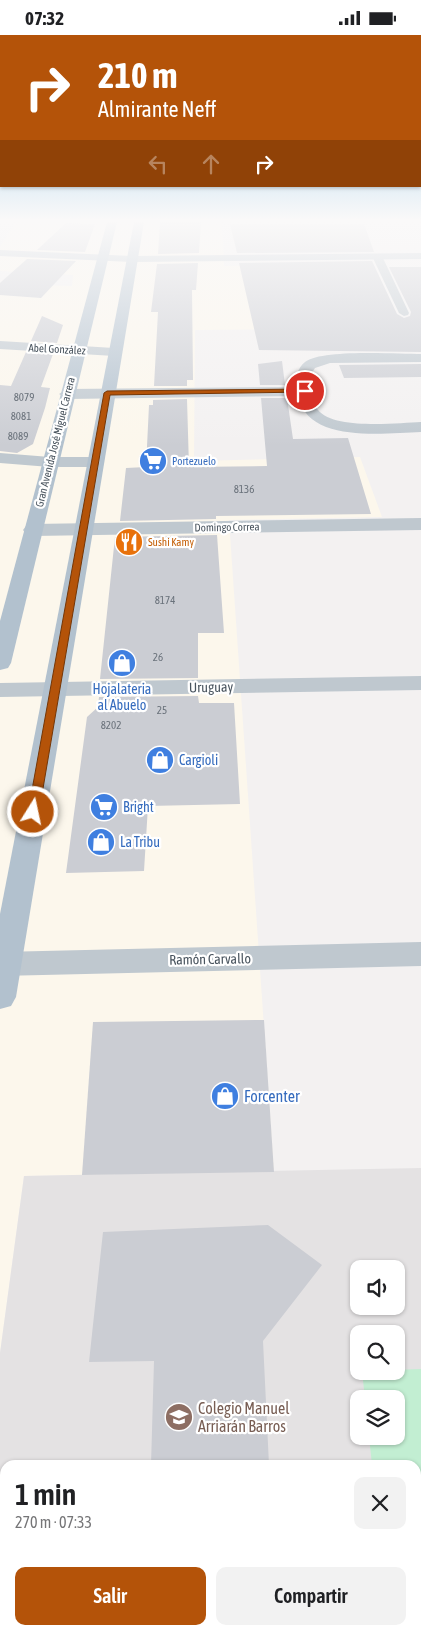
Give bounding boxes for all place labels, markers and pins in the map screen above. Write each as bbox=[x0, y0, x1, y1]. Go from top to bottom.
pin bbox=[284, 370, 326, 412]
supermarket icon: Portezuelo bbox=[138, 446, 168, 476]
place label: Portezuelo bbox=[172, 455, 216, 467]
restaurant icon: Sushi Kamy bbox=[114, 527, 144, 557]
place label: Sushi Kamy bbox=[148, 536, 194, 548]
shop icon: Hojalateria al Abuelo bbox=[107, 648, 137, 678]
place label: Hojalateria al Abuelo bbox=[93, 681, 151, 713]
shop icon: Cargioli bbox=[145, 745, 175, 775]
place label: Cargioli bbox=[179, 752, 218, 768]
supermarket icon: Bright bbox=[89, 792, 119, 822]
place label: Bright bbox=[123, 799, 154, 815]
shop icon: La Tribu bbox=[86, 827, 116, 857]
place label: La Tribu bbox=[120, 834, 160, 850]
shop icon: Forcenter bbox=[210, 1081, 240, 1111]
place label: Forcenter bbox=[244, 1087, 300, 1105]
place label: Colegio Manuel Arriarán Barros bbox=[198, 1399, 290, 1435]
school or university icon: Colegio Manuel Arriarán Barros bbox=[164, 1402, 194, 1432]

